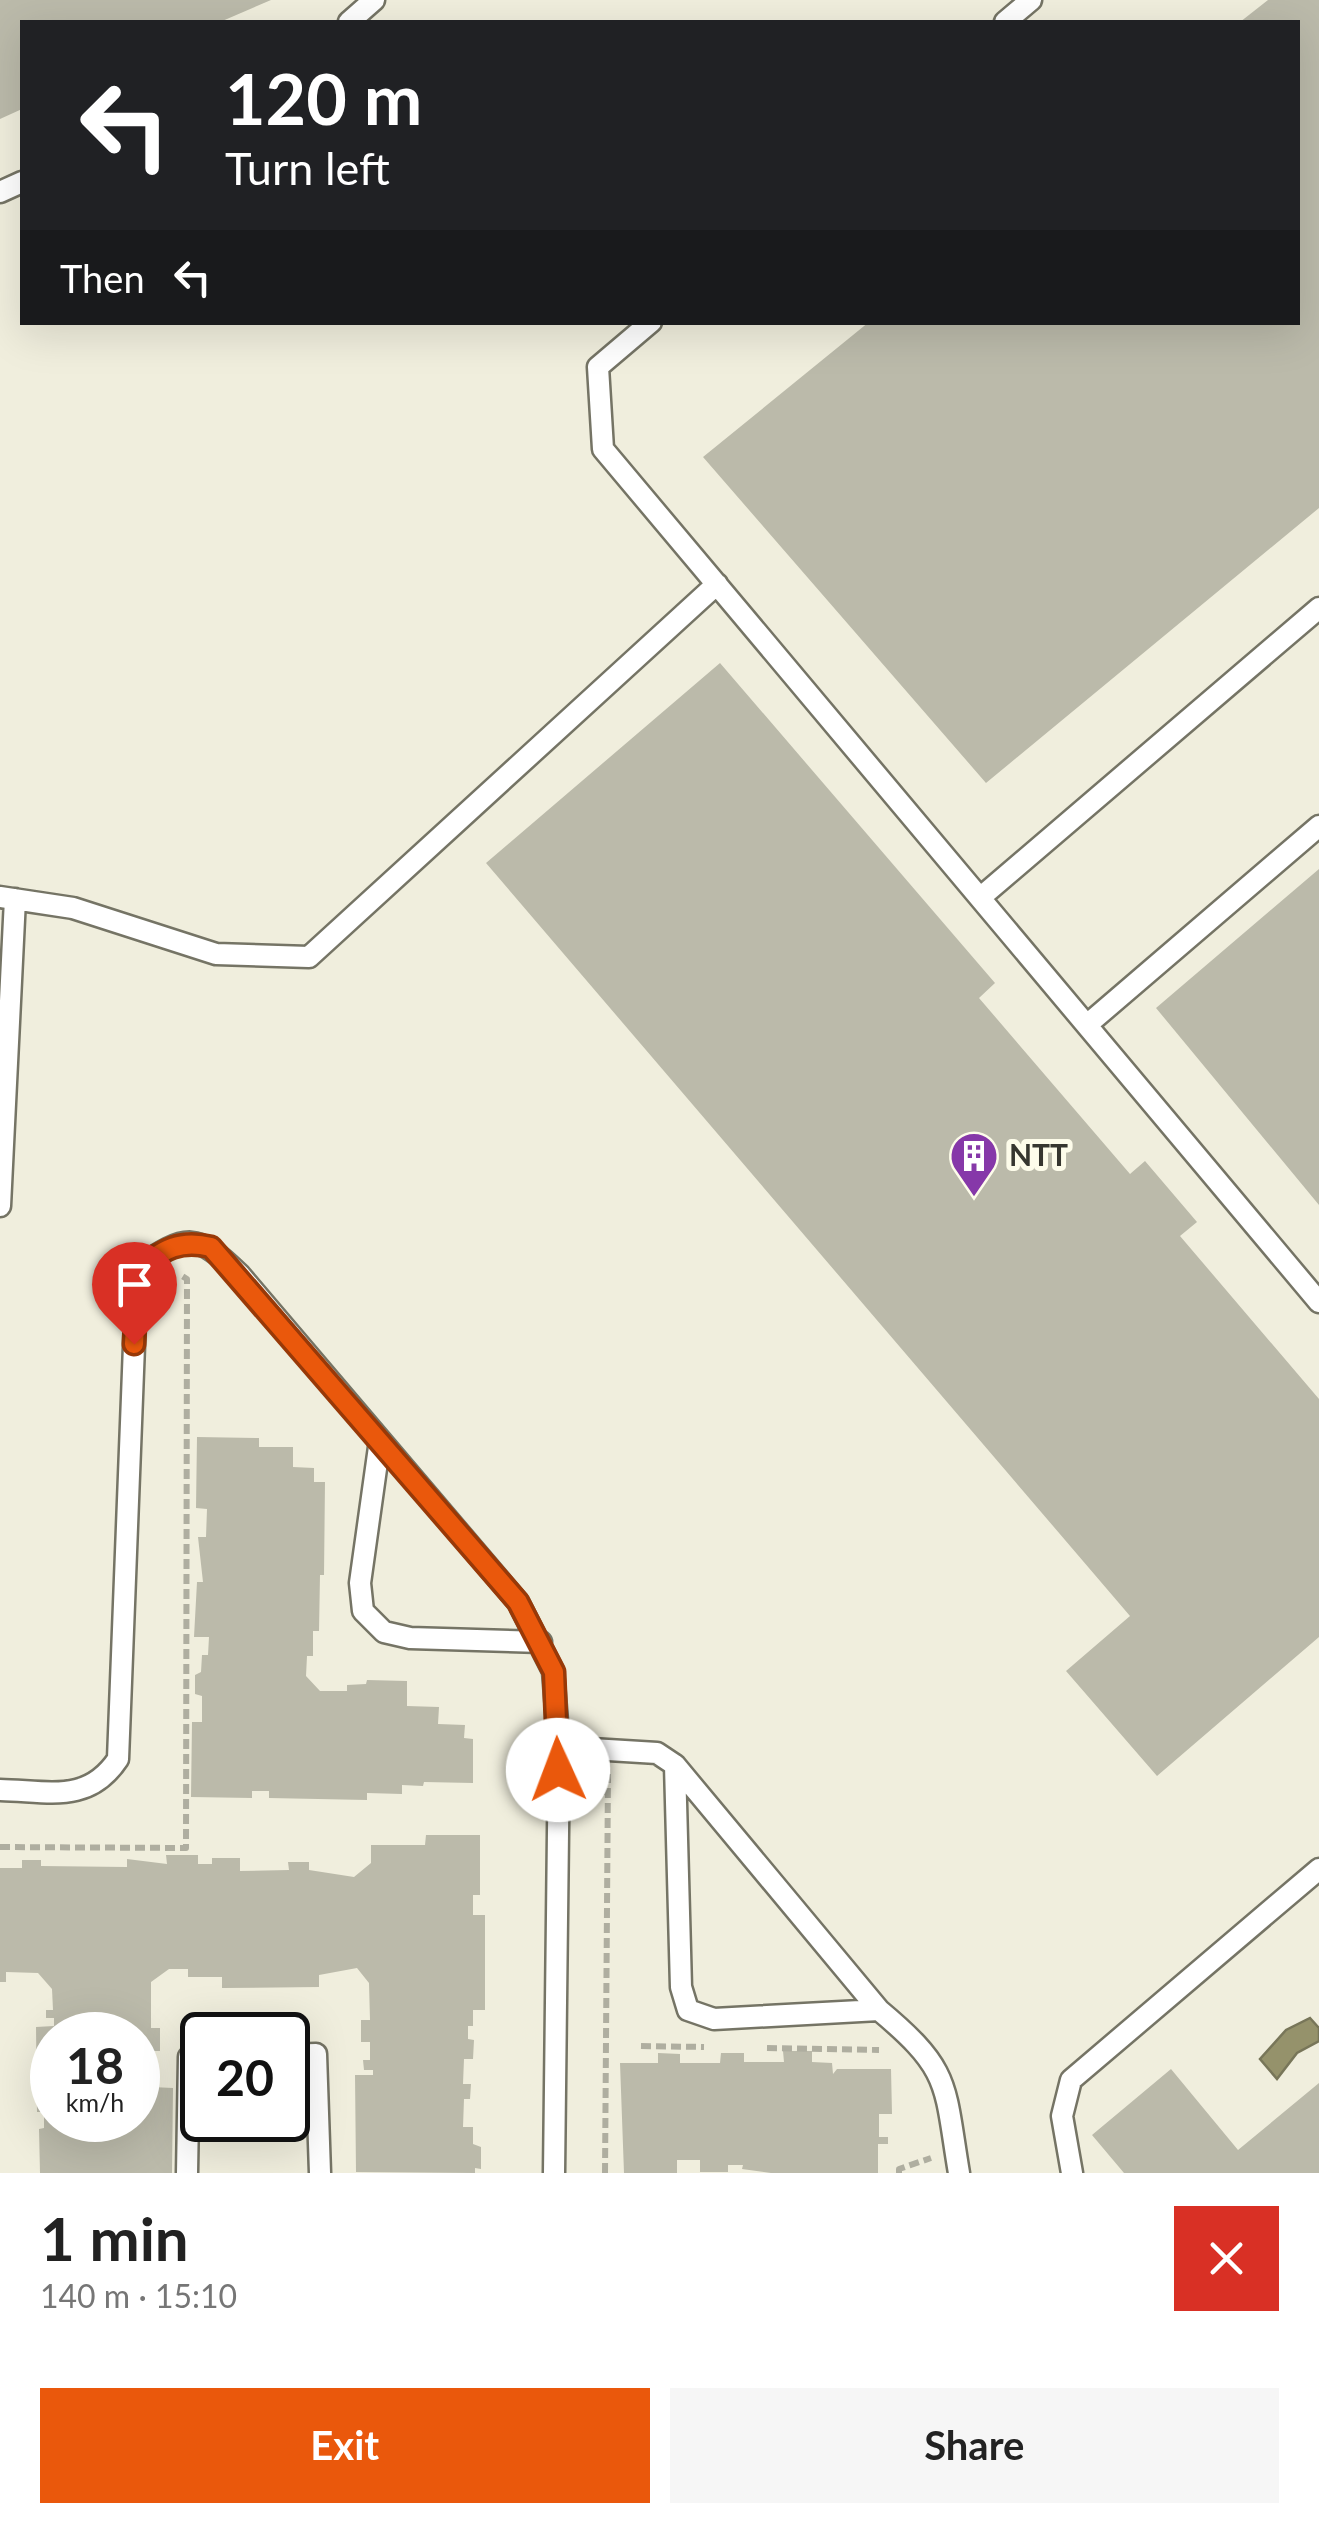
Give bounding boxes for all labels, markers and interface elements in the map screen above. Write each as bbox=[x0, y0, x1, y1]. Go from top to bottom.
text: 120 m bbox=[225, 56, 422, 140]
icon: left bbox=[60, 60, 190, 190]
text: Turn left bbox=[225, 141, 390, 195]
icon: left bbox=[165, 250, 220, 305]
text: Then bbox=[60, 255, 145, 301]
building icon: NTT bbox=[948, 1130, 1000, 1198]
place label: NTT bbox=[1009, 1136, 1068, 1172]
pin bbox=[92, 1242, 177, 1345]
icon: arrive bbox=[107, 1257, 162, 1312]
position arrow bbox=[506, 1718, 610, 1822]
speed limit sign: 20 bbox=[180, 2012, 310, 2142]
text: 18 bbox=[66, 2035, 124, 2095]
text: km/h bbox=[66, 2087, 124, 2117]
text: 1 min bbox=[40, 2202, 189, 2274]
button: close bbox=[1174, 2206, 1279, 2311]
text: 140 m · 15:10 bbox=[40, 2276, 237, 2315]
button: Exit bbox=[40, 2388, 650, 2503]
button: Share bbox=[670, 2388, 1279, 2503]

